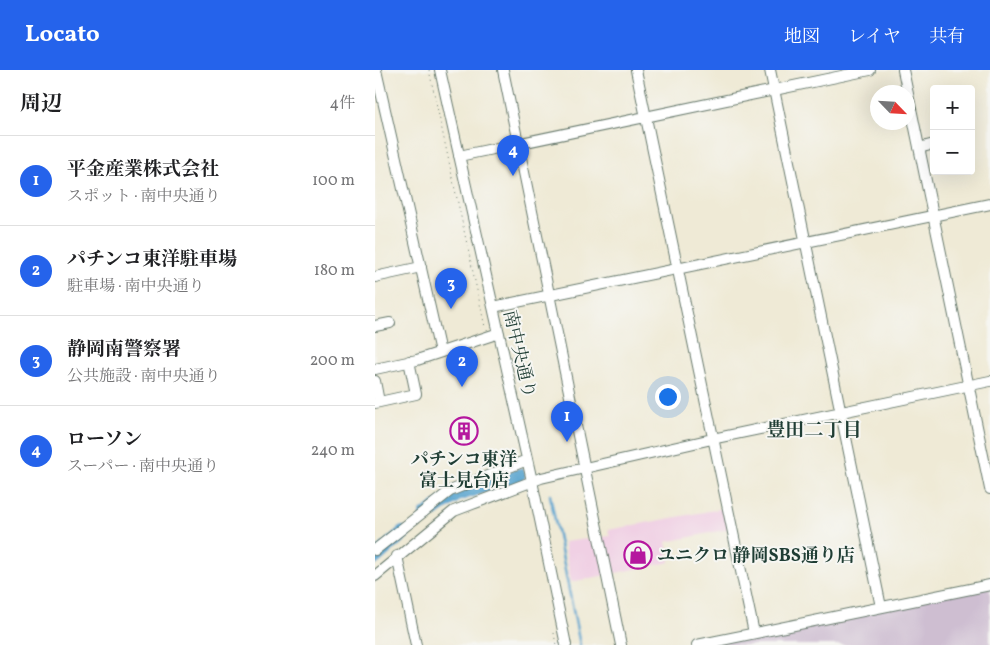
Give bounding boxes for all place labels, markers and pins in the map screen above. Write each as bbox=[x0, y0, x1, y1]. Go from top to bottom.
pin: 4 bbox=[497, 135, 529, 176]
pin: 3 bbox=[435, 268, 467, 309]
pin: 2 bbox=[446, 346, 478, 387]
pin: 1 bbox=[551, 401, 583, 442]
building icon: パチンコ東洋 富士見台店 bbox=[449, 416, 479, 446]
place label: パチンコ東洋 富士見台店 bbox=[410, 448, 518, 494]
shop icon: ユニクロ 静岡SBS通り店 bbox=[623, 540, 653, 570]
place label: ユニクロ 静岡SBS通り店 bbox=[657, 544, 855, 569]

